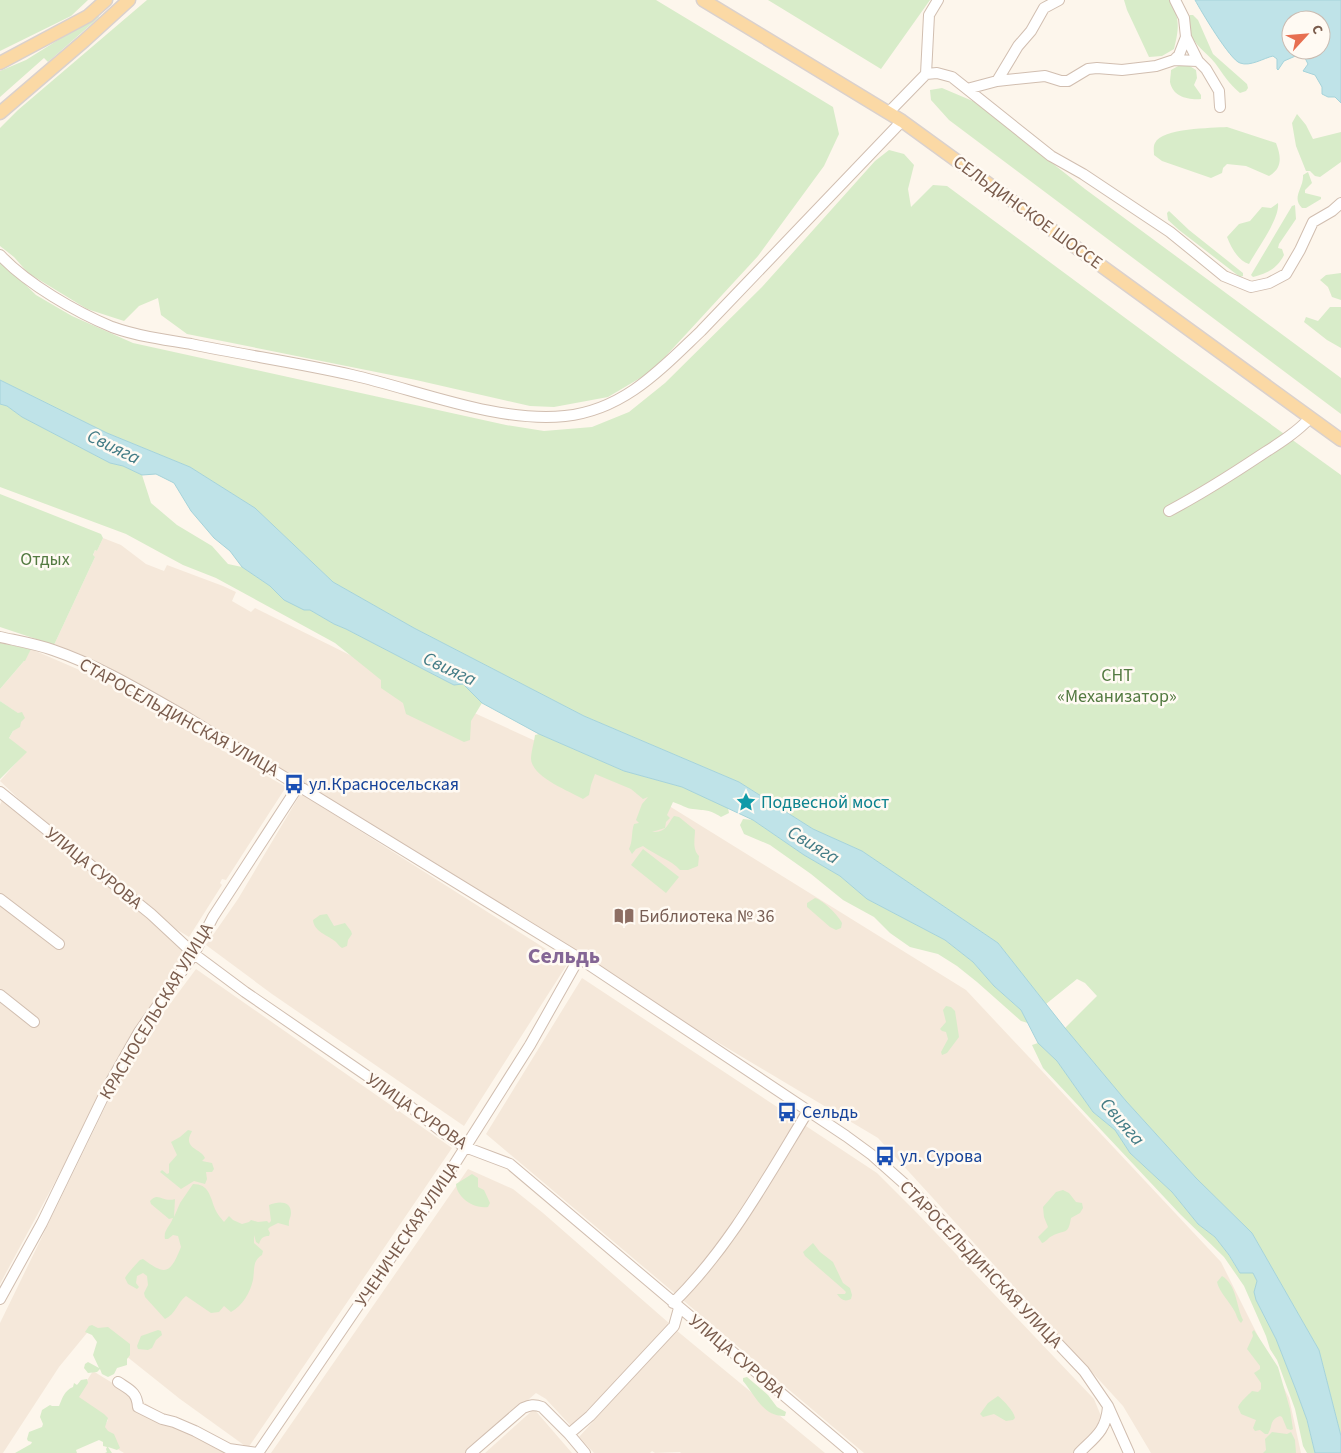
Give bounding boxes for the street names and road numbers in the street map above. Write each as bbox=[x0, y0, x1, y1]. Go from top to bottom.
street label: СЕЛЬДИНСКОЕ ШОССЕ bbox=[948, 150, 1108, 275]
street label: СТАРОСЕЛЬДИНСКАЯ УЛИЦА bbox=[74, 652, 283, 783]
street label: УЛИЦА СУРОВА bbox=[40, 821, 148, 915]
street label: КРАСНОСЕЛЬСКАЯ УЛИЦА bbox=[94, 918, 219, 1104]
street label: УЛИЦА СУРОВА bbox=[361, 1067, 472, 1156]
street label: УЧЕНИЧЕСКАЯ УЛИЦА bbox=[349, 1157, 466, 1312]
street label: СТАРОСЕЛЬДИНСКАЯ УЛИЦА bbox=[894, 1175, 1068, 1354]
street label: УЛИЦА СУРОВА bbox=[683, 1309, 790, 1404]

